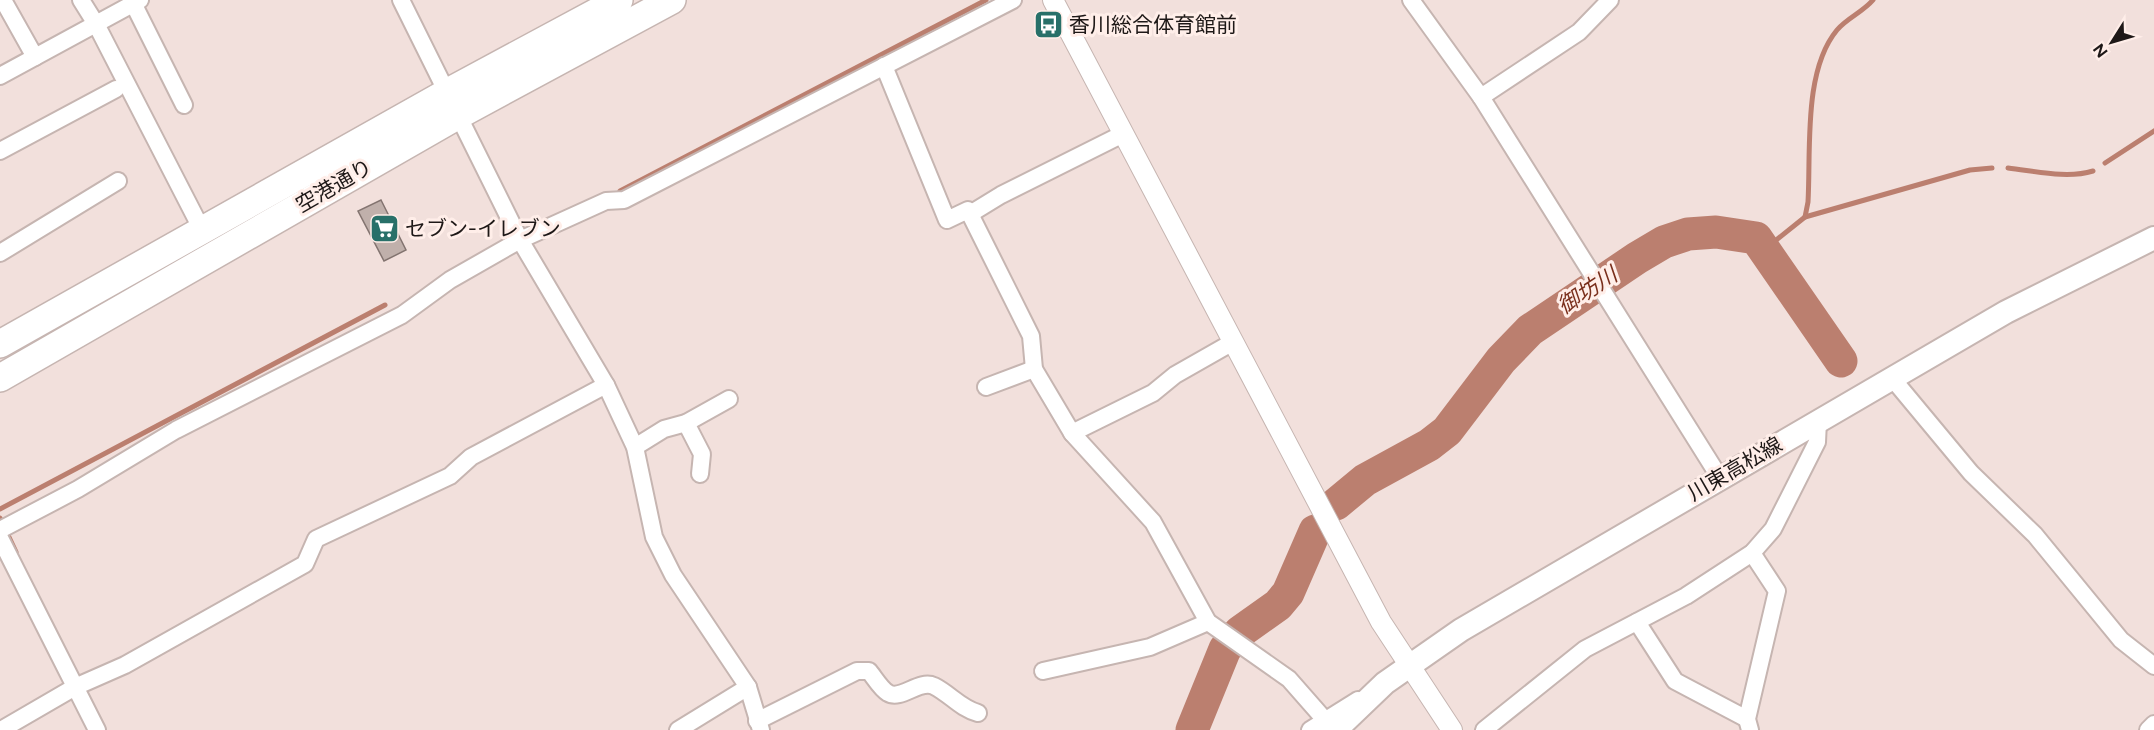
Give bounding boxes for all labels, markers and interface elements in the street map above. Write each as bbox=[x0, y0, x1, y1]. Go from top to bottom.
bus stop icon: 香川総合体育館前 bbox=[1032, 9, 1064, 41]
place label: 香川総合体育館前 bbox=[1069, 12, 1237, 37]
north arrow bbox=[2082, 12, 2142, 72]
text: N bbox=[2089, 40, 2112, 61]
street label: 空港通り bbox=[291, 154, 376, 217]
supermarket icon: セブン-イレブン bbox=[368, 213, 400, 245]
place label: セブン-イレブン bbox=[405, 216, 561, 241]
water label: 御坊川 bbox=[1552, 260, 1624, 320]
street label: 川東高松線 bbox=[1683, 431, 1786, 506]

